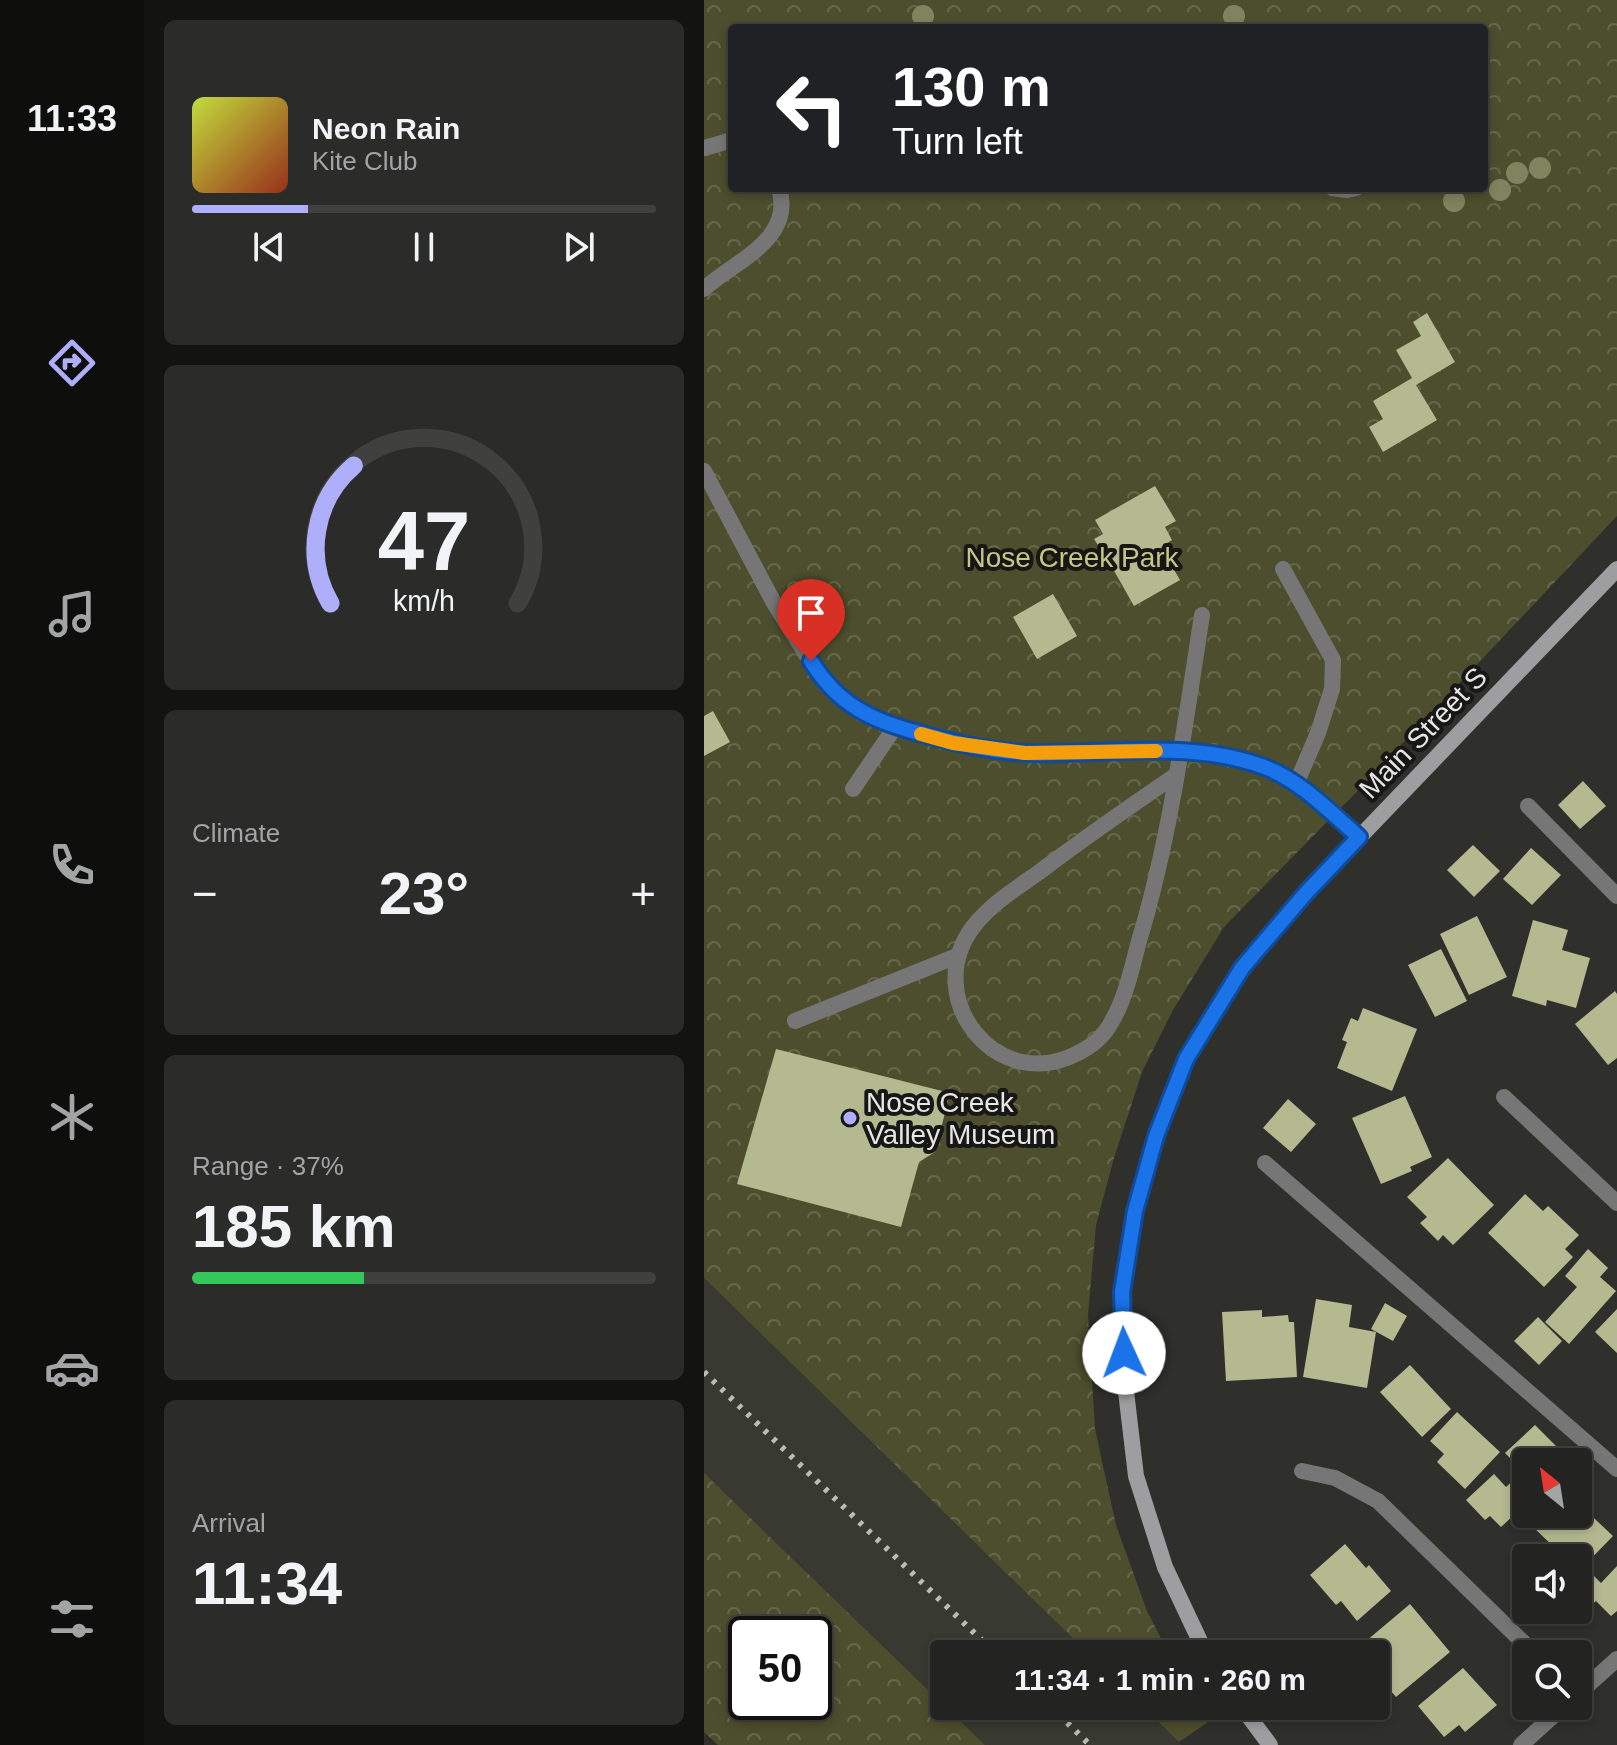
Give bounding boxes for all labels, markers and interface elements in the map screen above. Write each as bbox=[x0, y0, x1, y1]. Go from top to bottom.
text: 130 m bbox=[892, 55, 1051, 118]
icon: left bbox=[760, 56, 864, 160]
text: 11:33 bbox=[27, 98, 117, 139]
text: Neon Rain bbox=[312, 112, 460, 145]
text: Turn left bbox=[892, 121, 1023, 162]
text: Kite Club bbox=[312, 146, 418, 176]
icon: previous bbox=[247, 225, 291, 269]
icon: pause bbox=[402, 225, 446, 269]
icon: next bbox=[557, 225, 601, 269]
icon: directions bbox=[44, 335, 100, 391]
text: 47 bbox=[378, 494, 470, 587]
park label: Nose Creek Park bbox=[965, 542, 1180, 573]
pin bbox=[777, 579, 845, 661]
text: km/h bbox=[393, 585, 455, 617]
icon: music bbox=[44, 586, 100, 642]
icon: arrive bbox=[789, 591, 833, 635]
street label: Main Street S bbox=[1353, 661, 1493, 805]
text: Climate bbox=[192, 818, 280, 848]
icon: phone bbox=[44, 837, 100, 893]
text: 23° bbox=[379, 860, 469, 927]
text: − bbox=[192, 869, 218, 918]
text: + bbox=[630, 869, 656, 918]
place label: Nose Creek Valley Museum bbox=[866, 1087, 1055, 1150]
icon: climate bbox=[44, 1089, 100, 1145]
marker: Nose Creek Valley Museum bbox=[841, 1109, 859, 1127]
text: Range · 37% bbox=[192, 1151, 344, 1181]
text: 185 km bbox=[192, 1193, 396, 1260]
position arrow bbox=[1082, 1311, 1166, 1395]
icon: car bbox=[44, 1340, 100, 1396]
north arrow bbox=[1512, 1448, 1592, 1528]
map controls bbox=[1512, 1448, 1592, 1720]
text: Arrival bbox=[192, 1508, 266, 1538]
button: sound bbox=[1512, 1544, 1592, 1624]
text: 11:34 bbox=[192, 1550, 342, 1617]
icon: filters bbox=[44, 1591, 100, 1647]
speed limit sign: 50 bbox=[728, 1616, 832, 1720]
button: search bbox=[1512, 1640, 1592, 1720]
text: 11:34 · 1 min · 260 m bbox=[1014, 1663, 1306, 1696]

